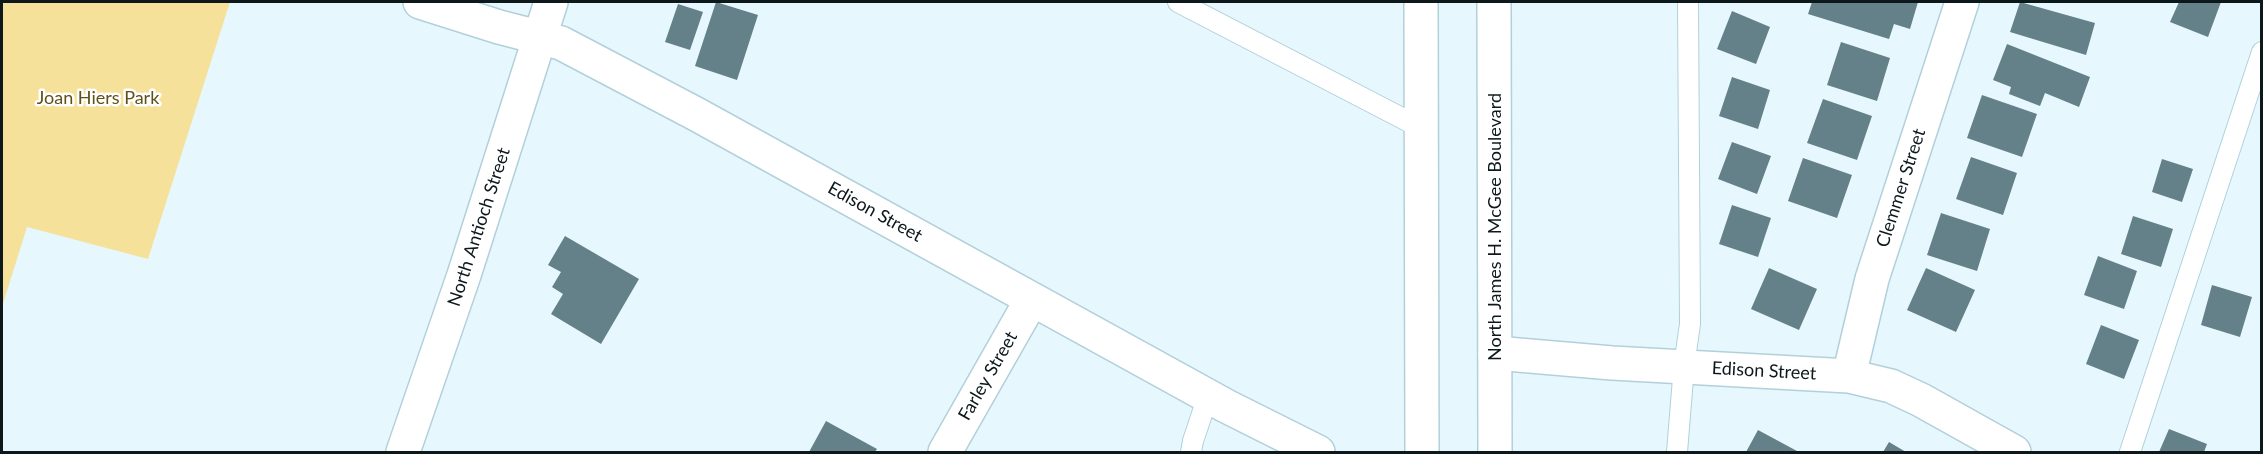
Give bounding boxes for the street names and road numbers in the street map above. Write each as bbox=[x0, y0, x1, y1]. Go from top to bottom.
street label: North James H. McGee Boulevard bbox=[1484, 93, 1506, 361]
street label: Clemmer Street bbox=[1872, 126, 1930, 250]
street label: North Antioch Street bbox=[443, 145, 515, 309]
street label: Edison Street bbox=[824, 177, 926, 247]
street label: Farley Street bbox=[954, 328, 1022, 424]
street label: Edison Street bbox=[1711, 357, 1817, 385]

